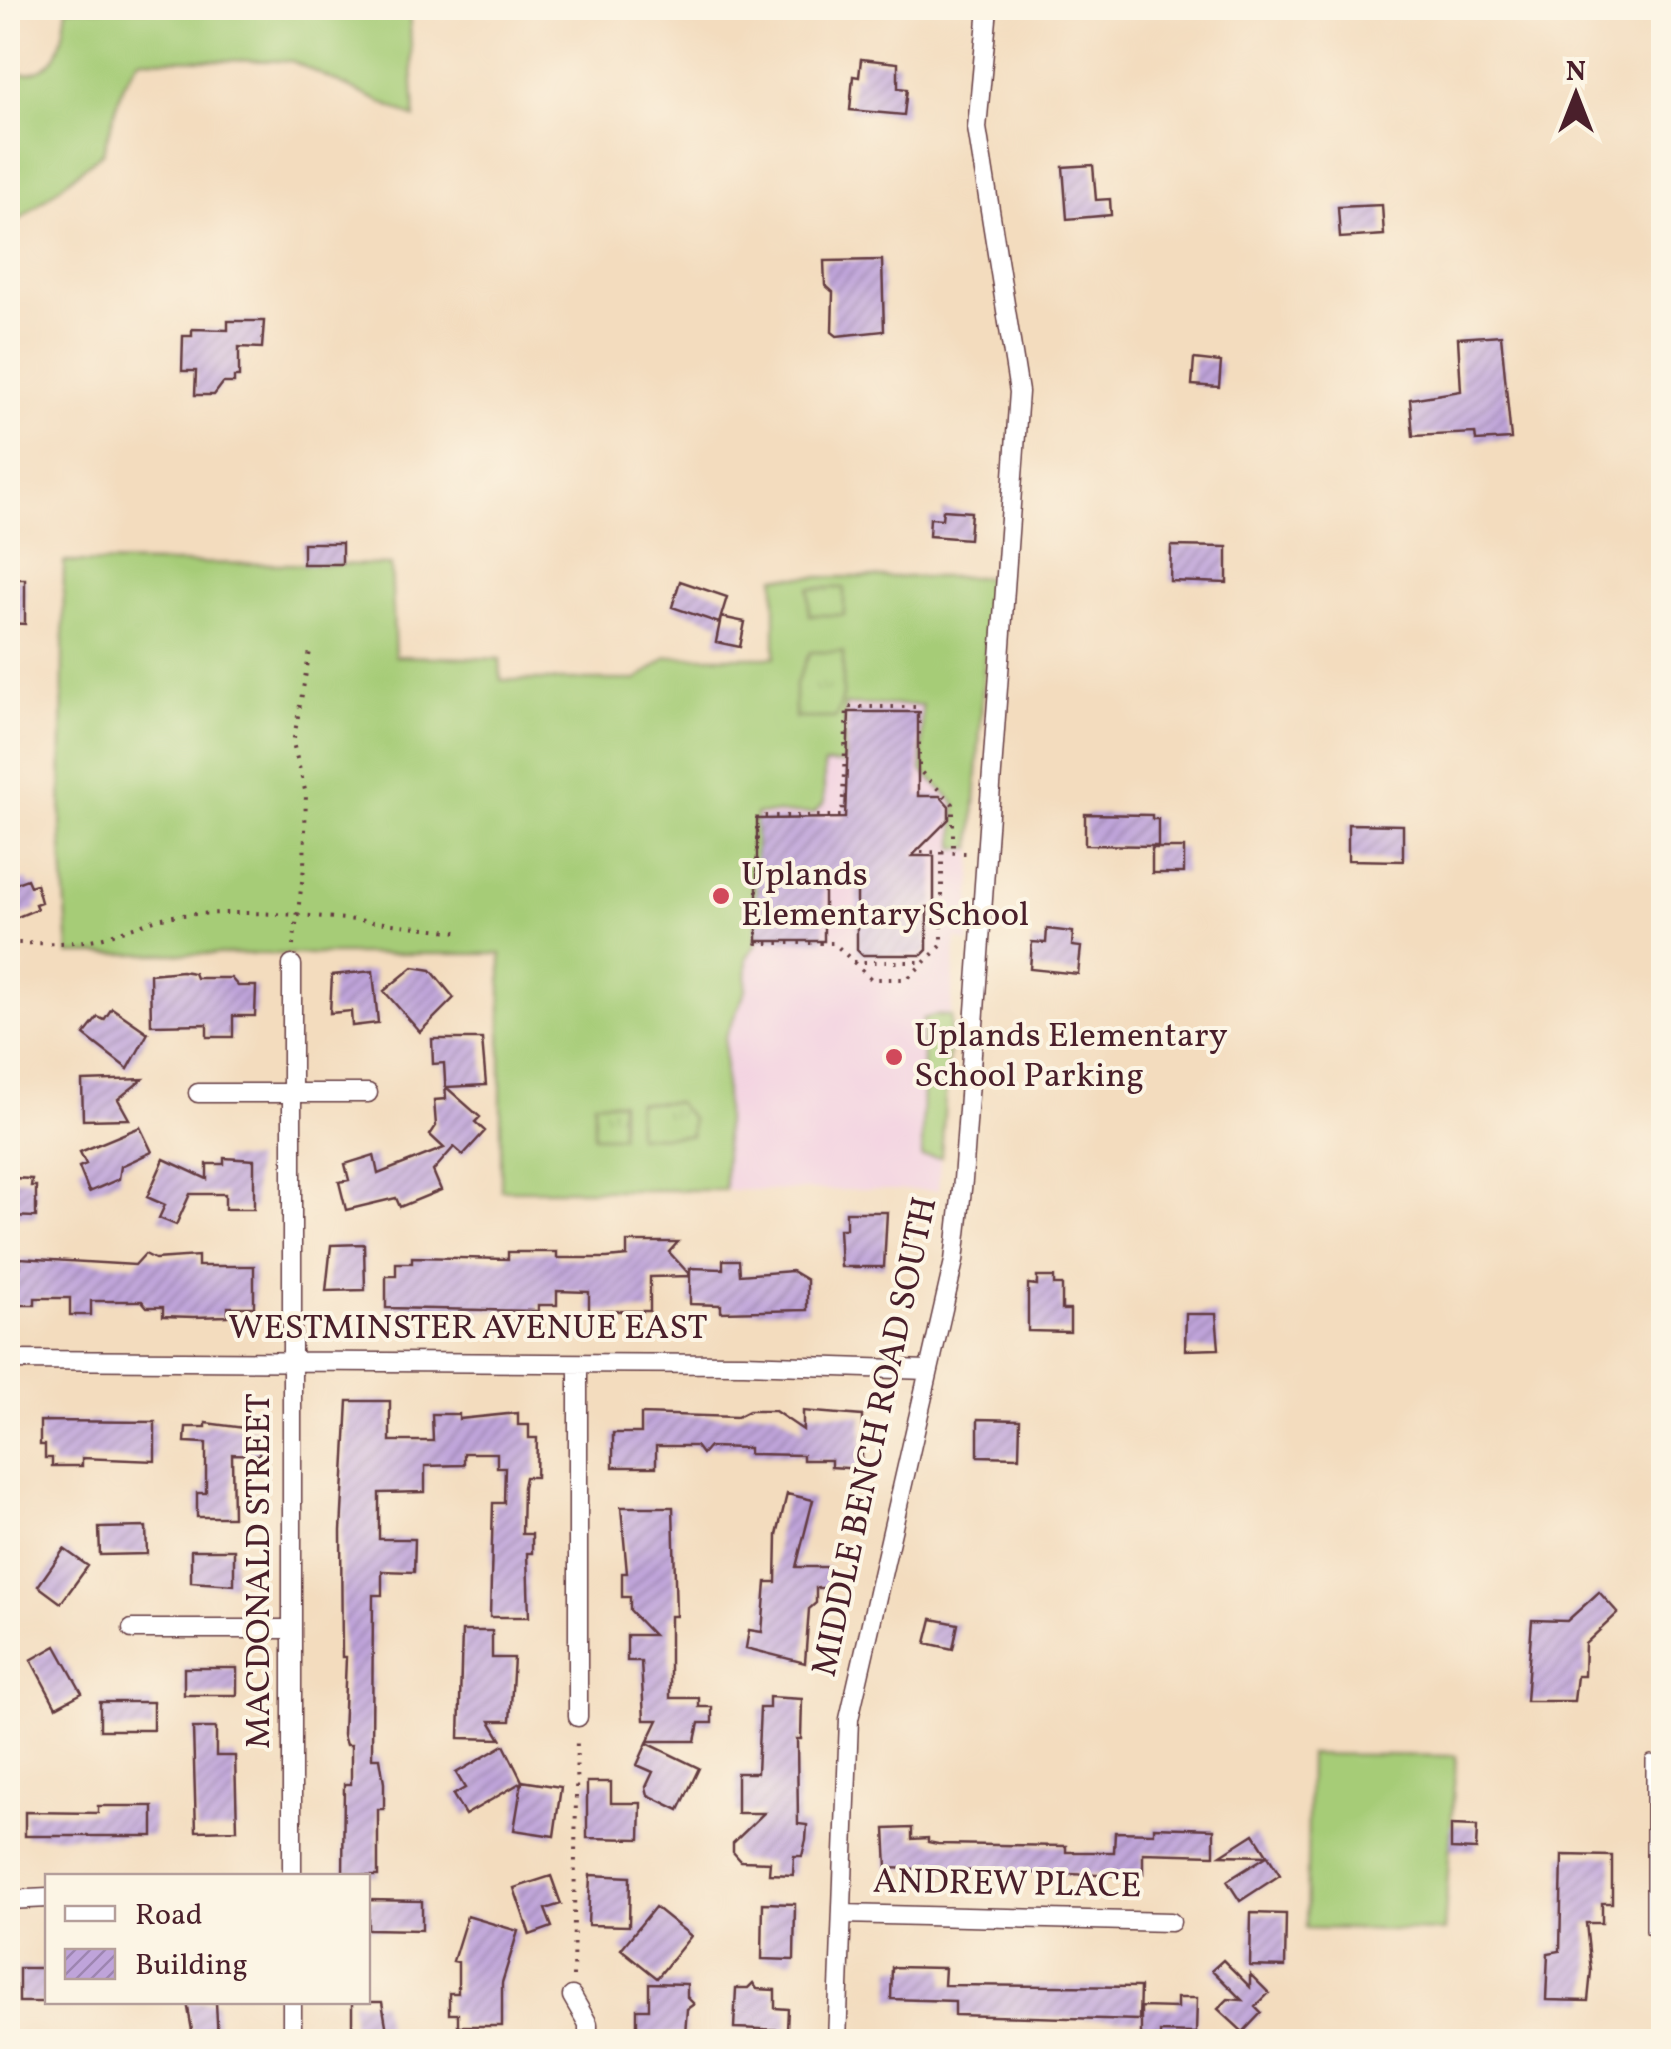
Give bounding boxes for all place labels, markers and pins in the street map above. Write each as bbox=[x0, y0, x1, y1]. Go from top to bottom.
place label: Uplands Elementary School bbox=[741, 852, 1029, 940]
marker: Uplands Elementary School bbox=[710, 885, 732, 907]
place label: Uplands Elementary School Parking bbox=[914, 1013, 1228, 1101]
marker: Uplands Elementary School Parking bbox=[883, 1046, 905, 1068]

